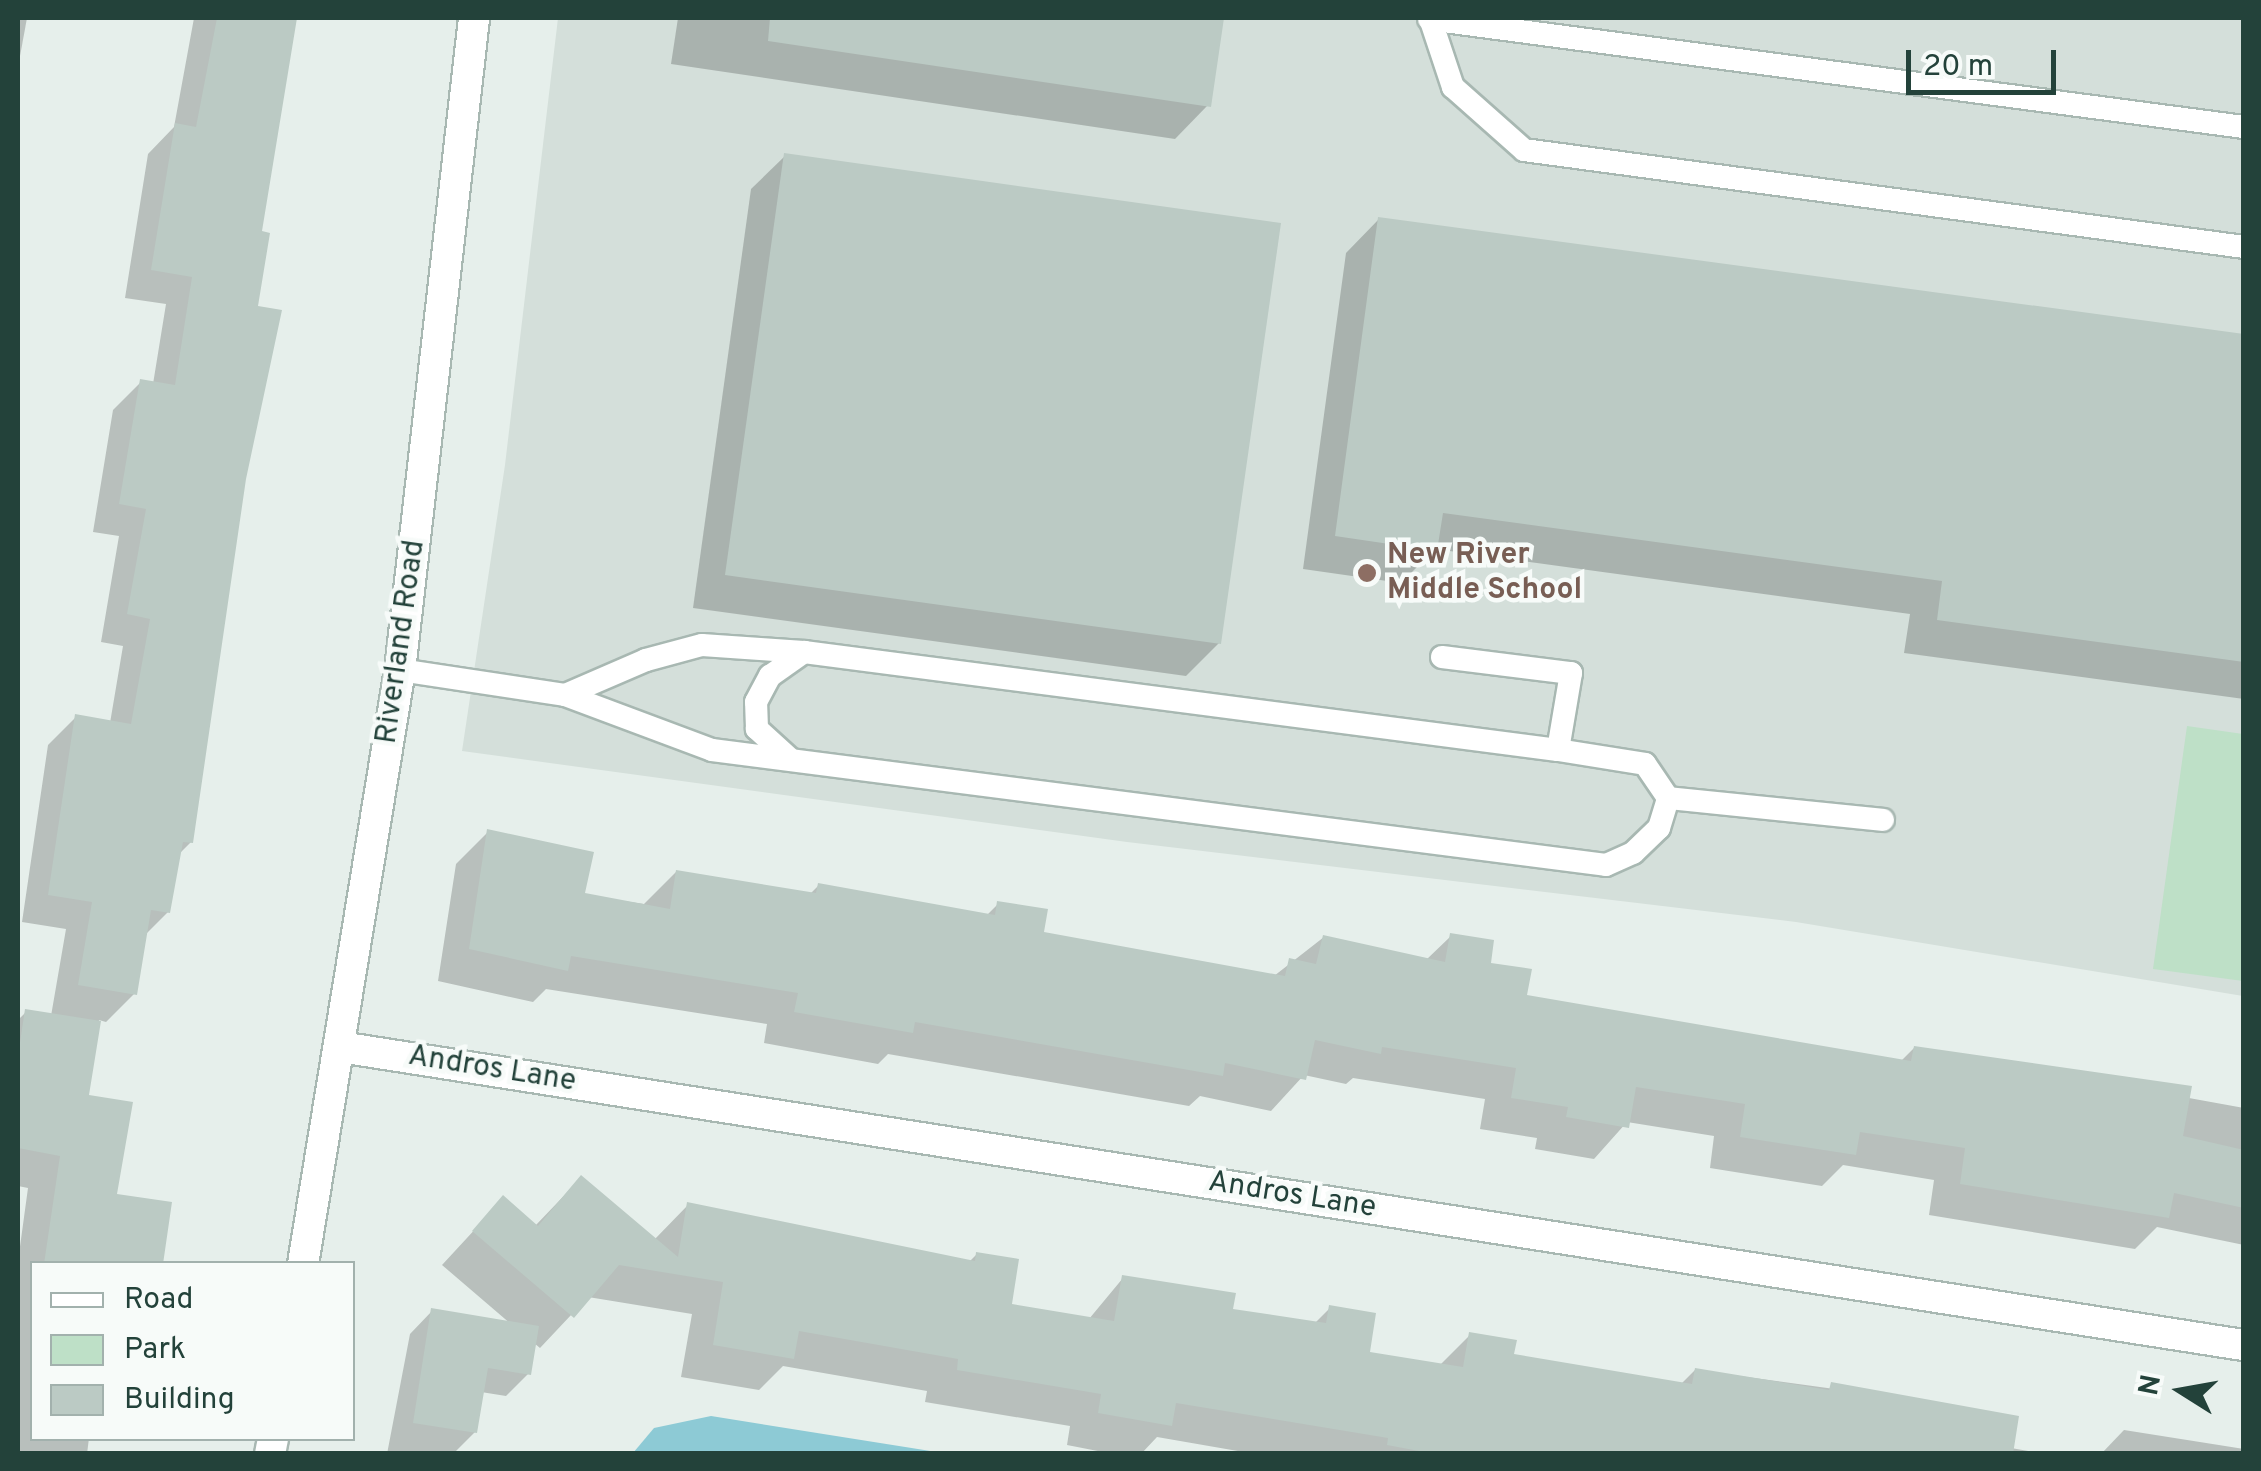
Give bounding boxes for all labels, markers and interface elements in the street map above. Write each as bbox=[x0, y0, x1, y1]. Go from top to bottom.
scale bar bbox=[1911, 30, 2061, 92]
text: 20 m bbox=[1923, 49, 1993, 86]
street label: Riverland Road bbox=[370, 538, 434, 746]
place label: New River Middle School bbox=[1387, 538, 1582, 608]
marker: New River Middle School bbox=[1356, 562, 1378, 584]
street label: Andros Lane bbox=[405, 1039, 579, 1101]
street label: Andros Lane bbox=[1205, 1165, 1379, 1227]
legend bbox=[30, 1261, 355, 1441]
text: Road bbox=[124, 1282, 193, 1319]
text: Park bbox=[124, 1332, 186, 1369]
north arrow bbox=[2131, 1341, 2231, 1441]
text: N bbox=[2132, 1372, 2171, 1399]
text: Building bbox=[124, 1382, 235, 1419]

